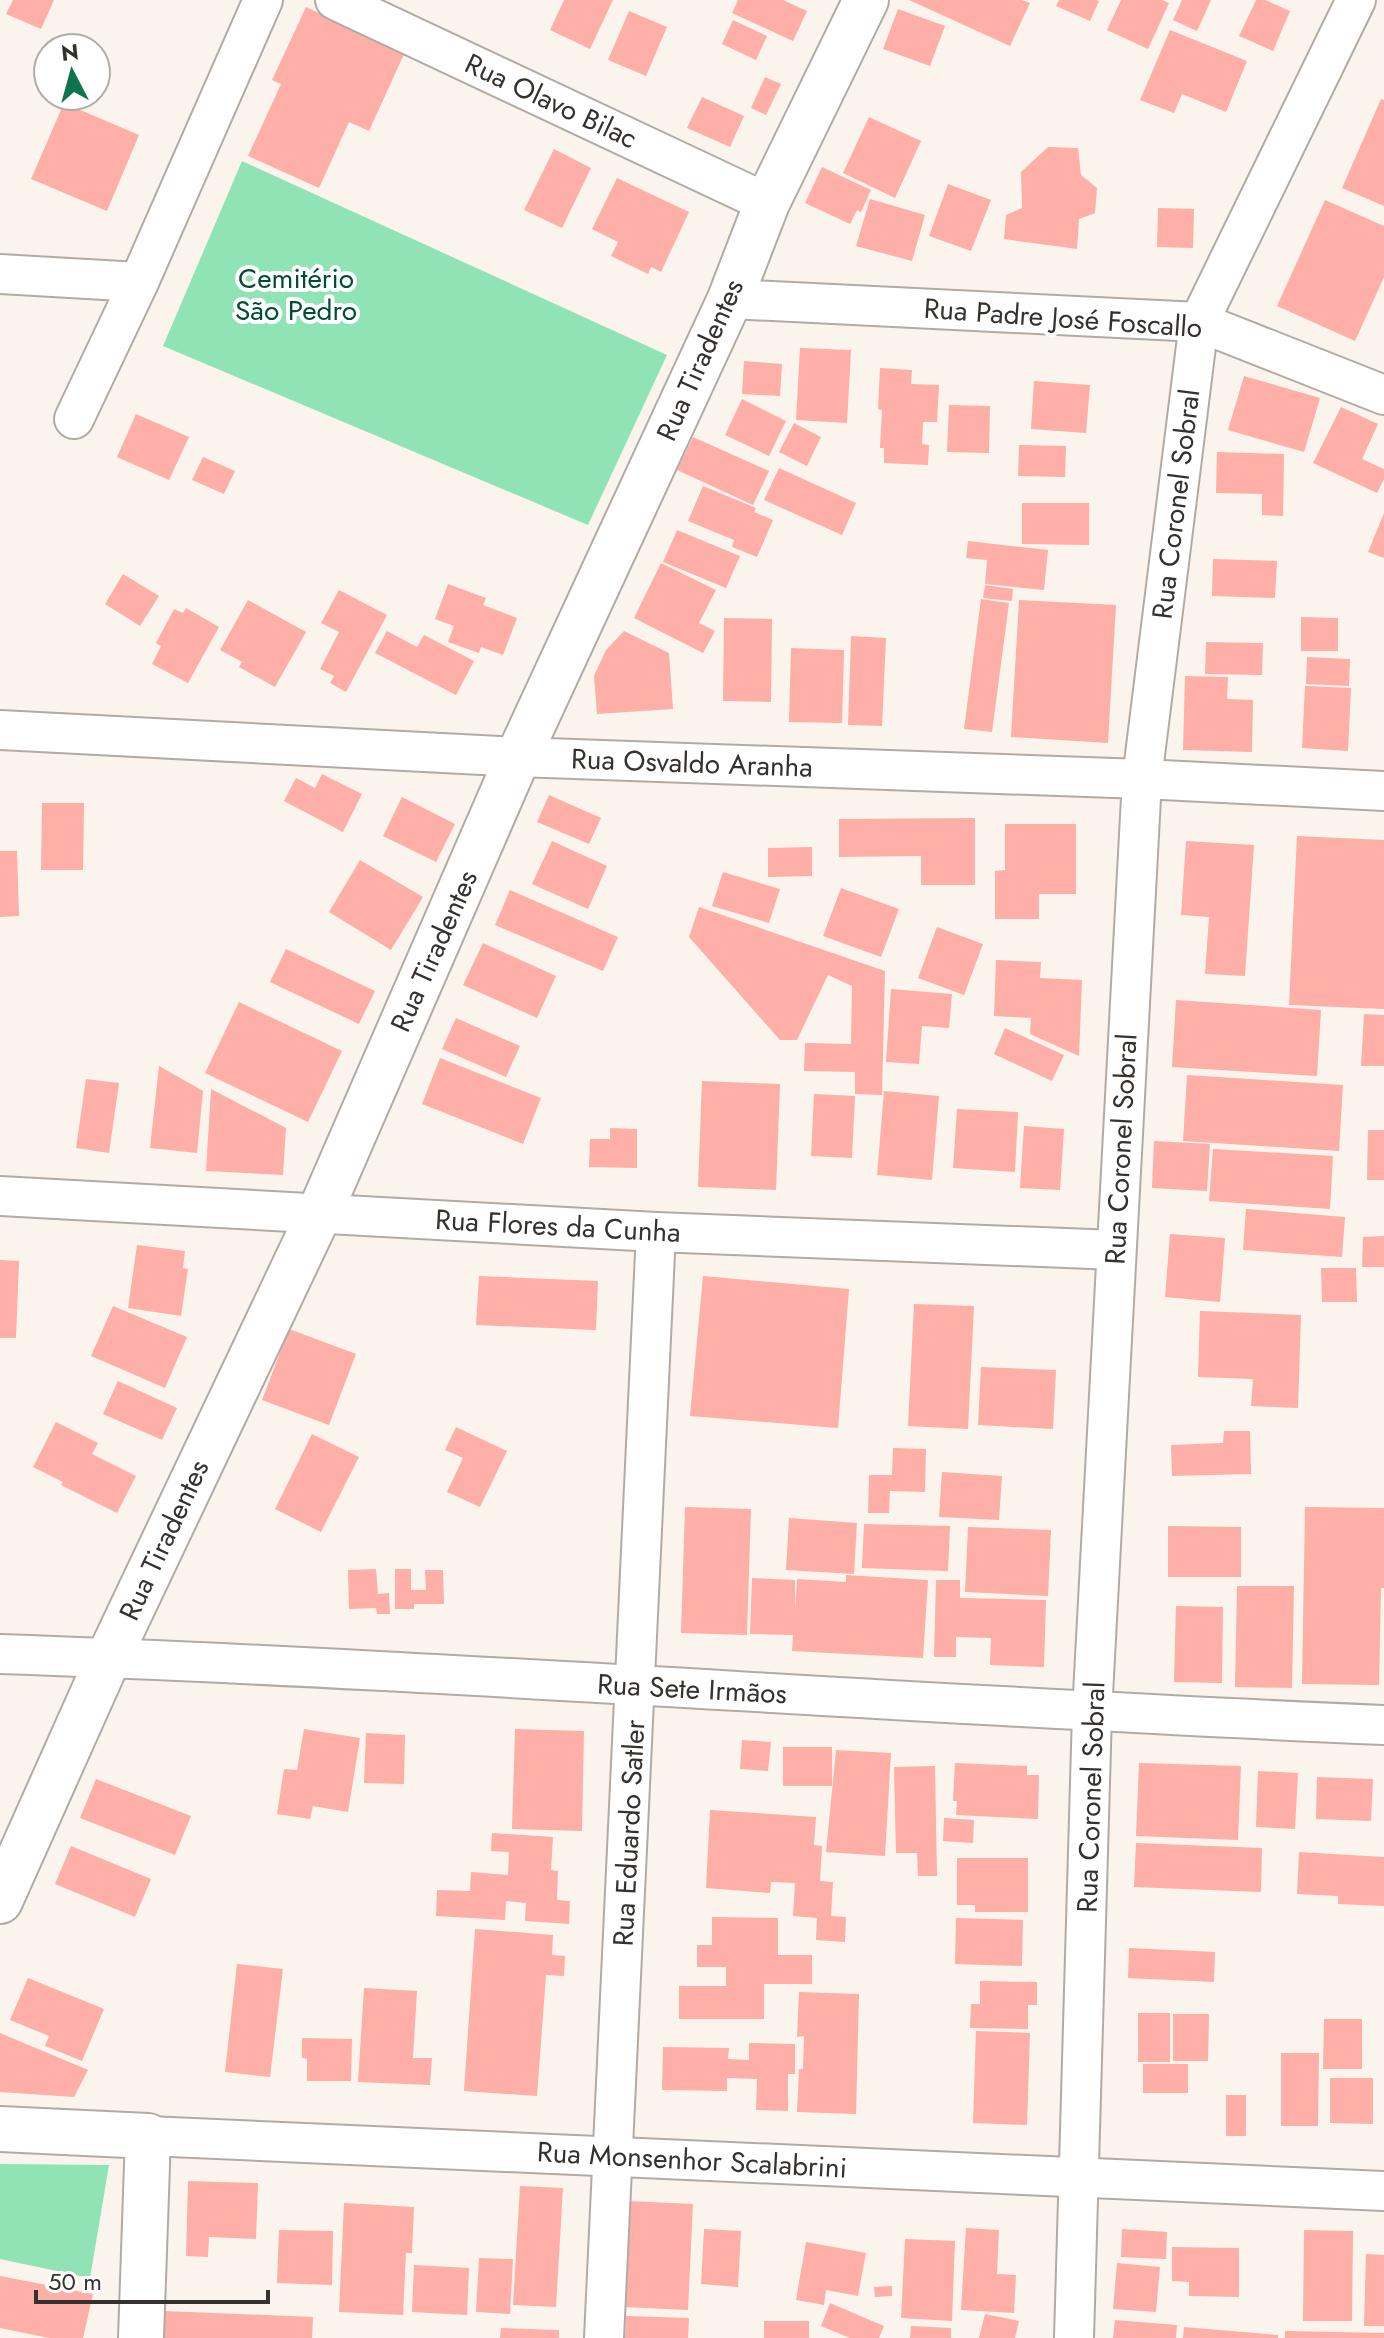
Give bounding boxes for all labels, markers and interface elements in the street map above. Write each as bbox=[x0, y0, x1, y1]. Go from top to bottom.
north arrow bbox=[32, 32, 112, 112]
text: N bbox=[60, 35, 80, 69]
street label: Rua Olavo Bilac bbox=[458, 43, 644, 159]
park label: Cemitério São Pedro bbox=[235, 258, 357, 331]
street label: Rua Tiradentes bbox=[646, 273, 754, 447]
street label: Rua Padre José Foscallo bbox=[922, 288, 1204, 348]
street label: Rua Coronel Sobral bbox=[1142, 387, 1210, 621]
street label: Rua Osvaldo Aranha bbox=[570, 738, 814, 788]
street label: Rua Tiradentes bbox=[380, 864, 488, 1038]
street label: Rua Coronel Sobral bbox=[1094, 1032, 1148, 1266]
street label: Rua Flores da Cunha bbox=[434, 1199, 682, 1253]
street label: Rua Tiradentes bbox=[109, 1453, 219, 1627]
street label: Rua Sete Irmãos bbox=[596, 1664, 788, 1714]
street label: Rua Coronel Sobral bbox=[1066, 1681, 1116, 1913]
street label: Rua Eduardo Satler bbox=[603, 1718, 655, 1947]
street label: Rua Monsenhor Scalabrini bbox=[536, 2131, 848, 2189]
scale bar bbox=[36, 2254, 268, 2304]
text: 50 m bbox=[48, 2264, 102, 2299]

